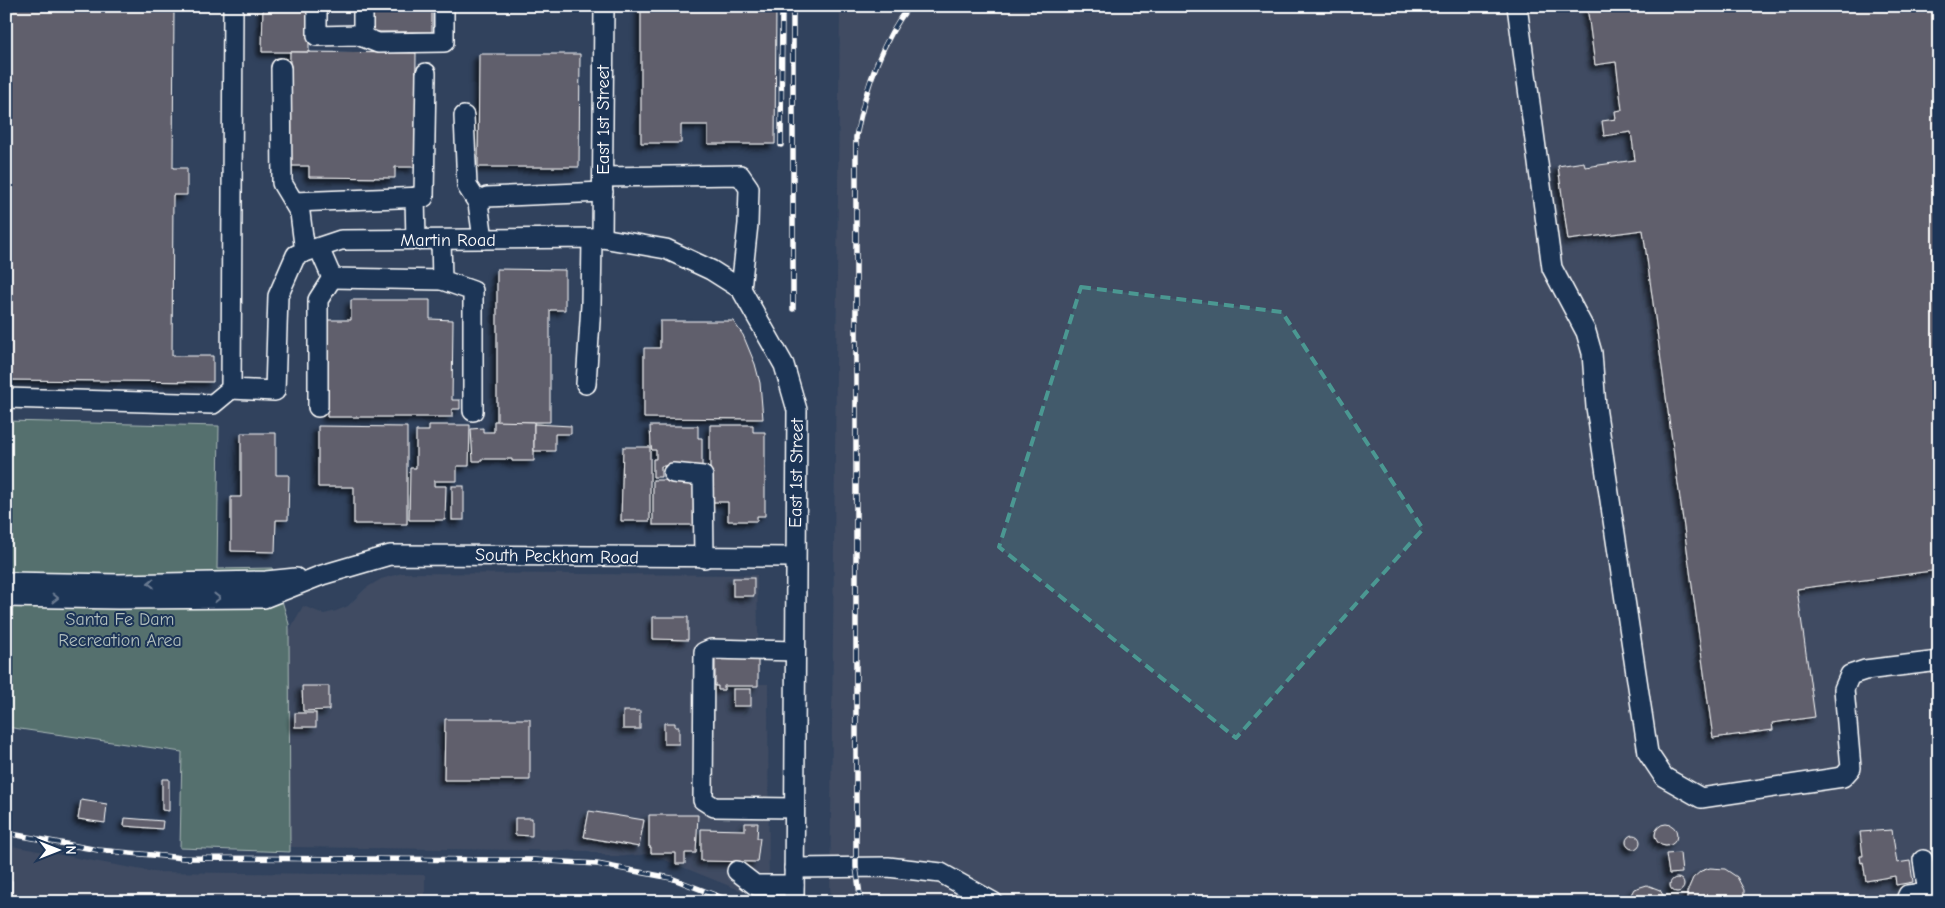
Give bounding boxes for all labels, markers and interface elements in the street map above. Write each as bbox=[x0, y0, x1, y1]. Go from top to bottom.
street label: East 1st Street bbox=[593, 64, 614, 175]
street label: Martin Road bbox=[400, 230, 496, 251]
street label: East 1st Street bbox=[785, 417, 808, 528]
street label: South Peckham Road bbox=[475, 545, 639, 568]
one-way arrow bbox=[147, 578, 154, 588]
one-way arrow bbox=[52, 593, 59, 603]
one-way arrow bbox=[214, 593, 222, 603]
park label: Santa Fe Dam Recreation Area bbox=[58, 609, 182, 651]
north arrow bbox=[32, 826, 82, 876]
text: N bbox=[62, 845, 79, 855]

